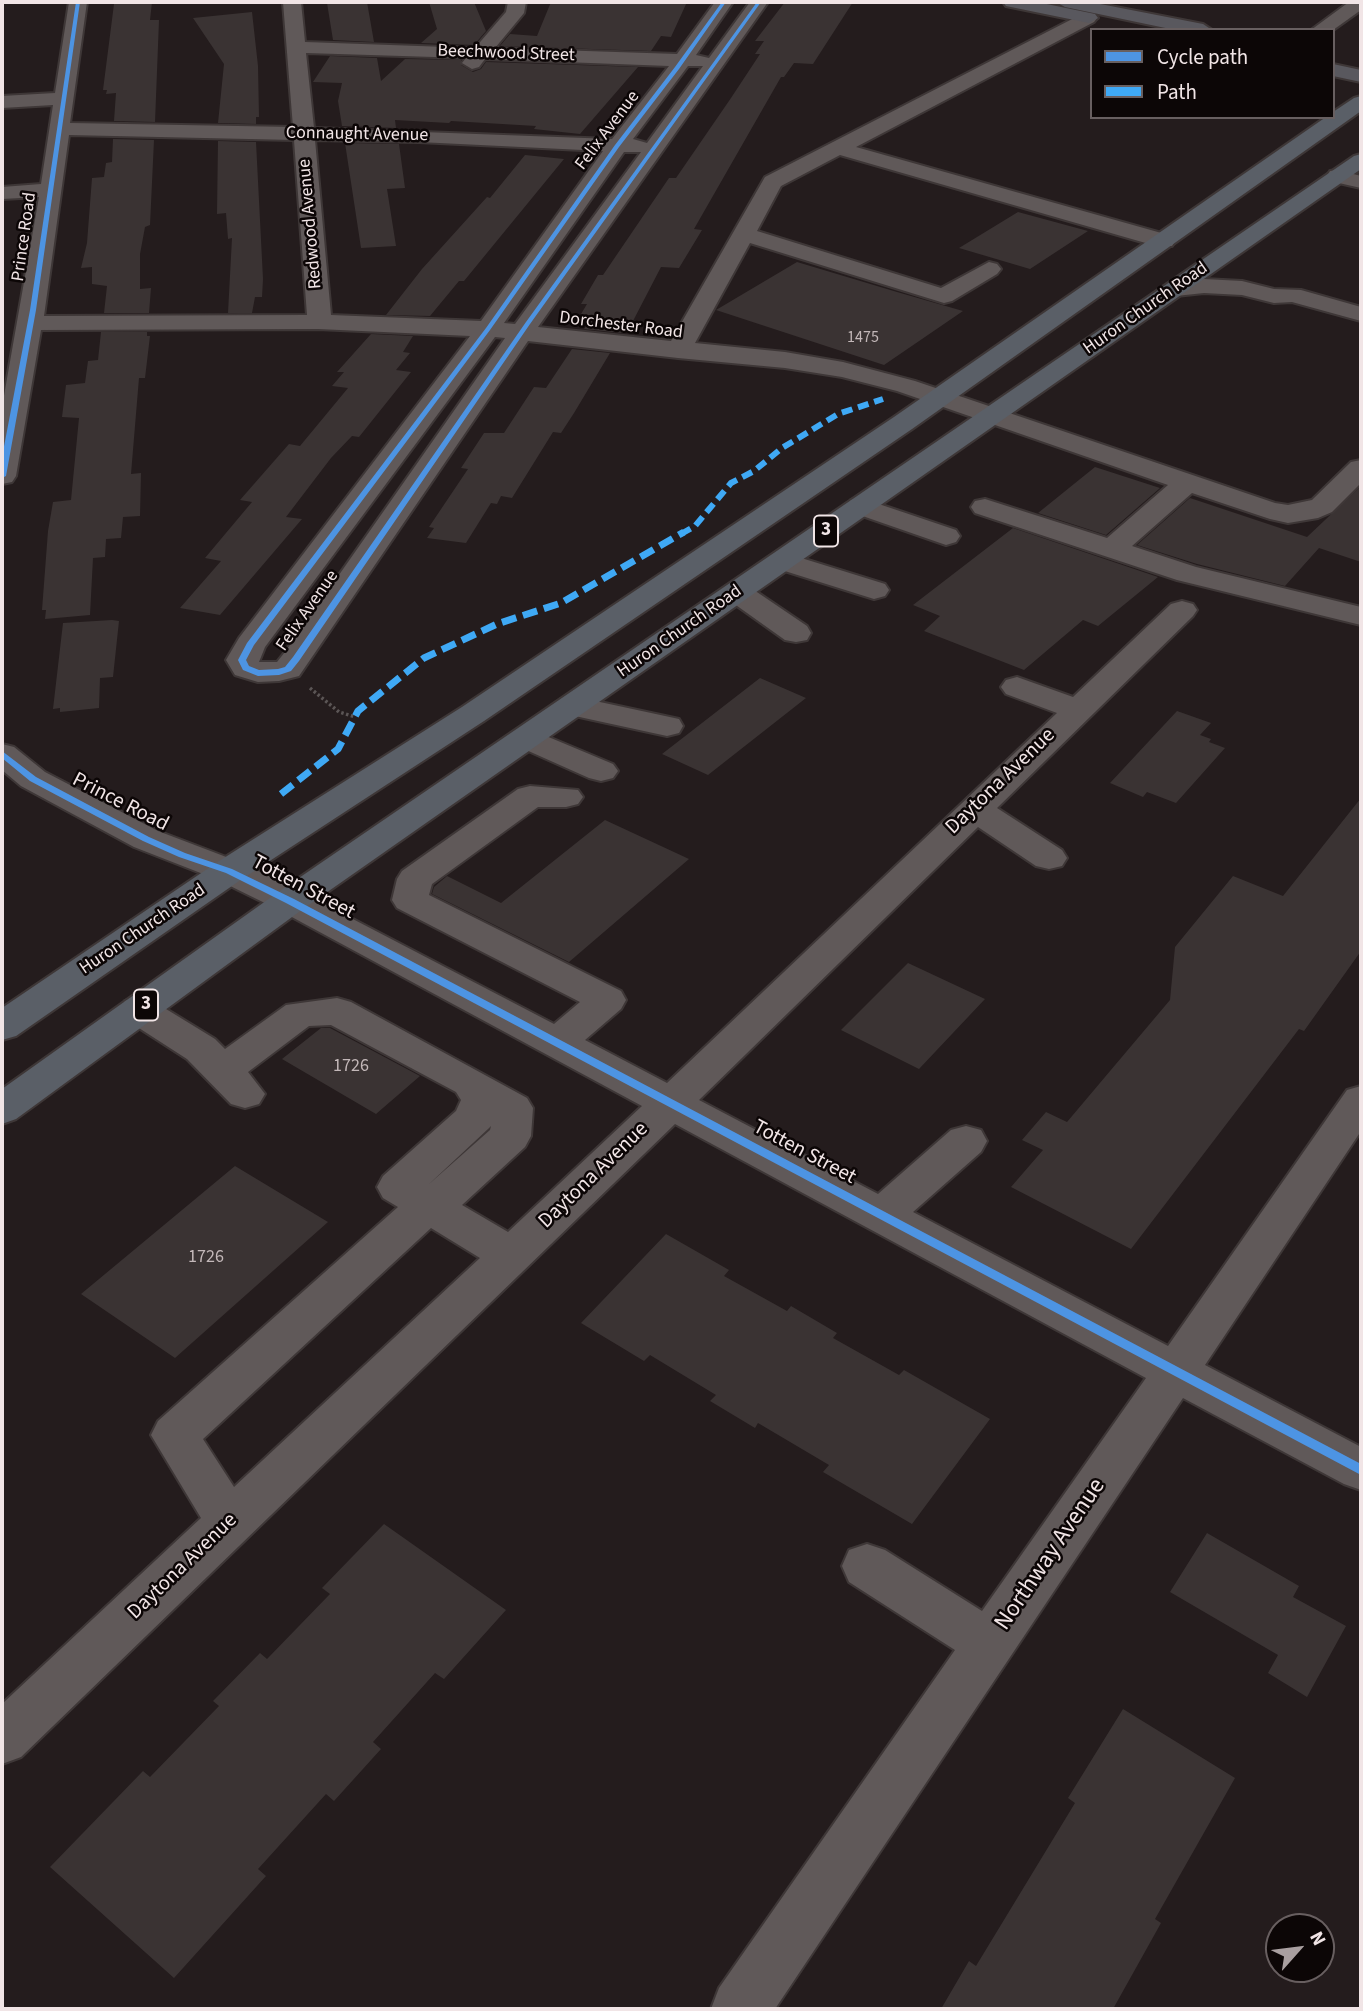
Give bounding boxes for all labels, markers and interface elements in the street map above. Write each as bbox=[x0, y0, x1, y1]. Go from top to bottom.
legend bbox=[1090, 28, 1335, 119]
street label: Beechwood Street bbox=[437, 41, 575, 67]
text: Cycle path bbox=[1157, 42, 1248, 72]
text: Path bbox=[1157, 77, 1197, 107]
street label: Felix Avenue bbox=[571, 87, 645, 175]
street label: Connaught Avenue bbox=[286, 123, 428, 147]
street label: Redwood Avenue bbox=[295, 158, 327, 290]
street label: Prince Road bbox=[8, 191, 42, 283]
street label: Huron Church Road bbox=[1080, 258, 1212, 360]
street label: Dorchester Road bbox=[558, 308, 684, 344]
house number: 1475 bbox=[847, 328, 879, 348]
road number: 3 bbox=[814, 516, 838, 546]
street label: Felix Avenue bbox=[272, 566, 344, 656]
street label: Huron Church Road bbox=[614, 581, 746, 683]
street label: Daytona Avenue bbox=[941, 723, 1061, 841]
street label: Prince Road bbox=[68, 768, 172, 838]
street label: Totten Street bbox=[247, 850, 359, 926]
street label: Huron Church Road bbox=[76, 880, 210, 980]
road number: 3 bbox=[134, 990, 158, 1021]
house number: 1726 bbox=[333, 1056, 369, 1078]
street label: Totten Street bbox=[748, 1115, 860, 1191]
street label: Daytona Avenue bbox=[534, 1117, 654, 1235]
house number: 1726 bbox=[188, 1247, 224, 1269]
street label: Northway Avenue bbox=[990, 1474, 1112, 1636]
street label: Daytona Avenue bbox=[123, 1508, 243, 1626]
north arrow bbox=[1265, 1913, 1335, 1983]
text: N bbox=[1302, 1927, 1332, 1951]

